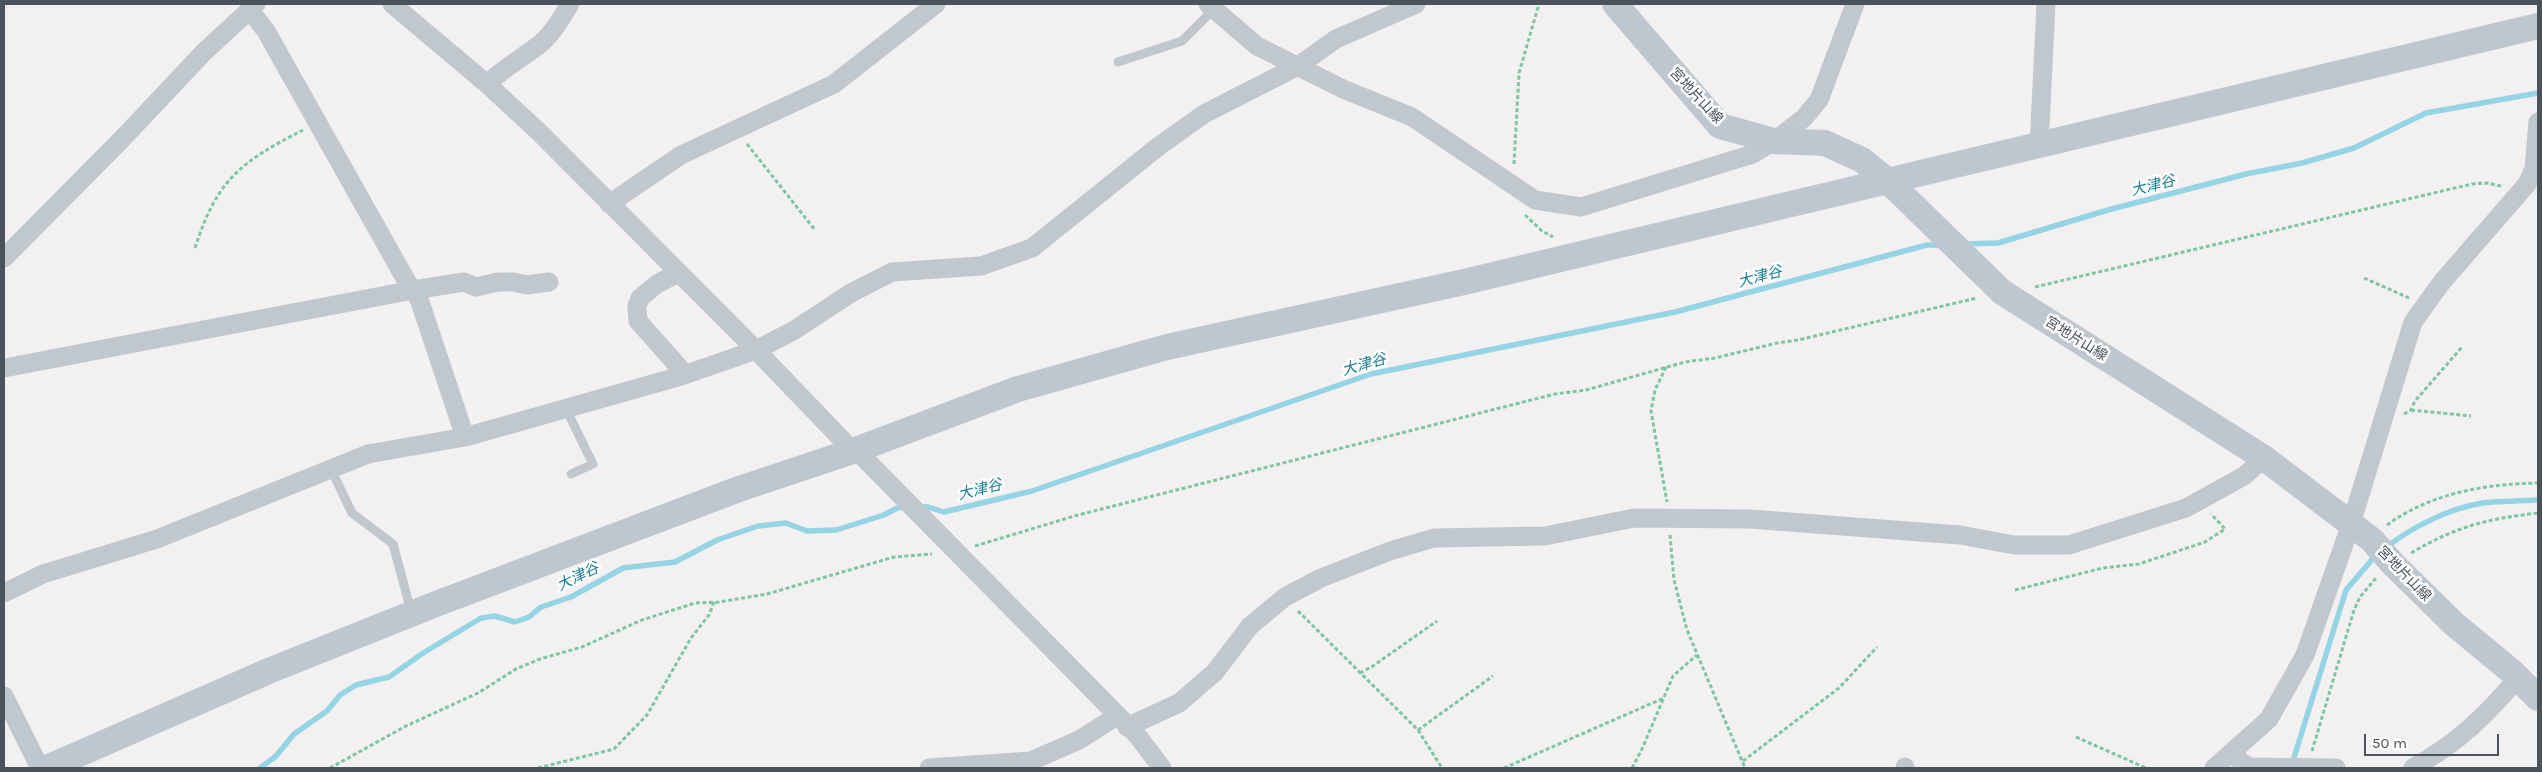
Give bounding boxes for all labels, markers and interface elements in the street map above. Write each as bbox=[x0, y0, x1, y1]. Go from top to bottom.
street label: 宮地片山線 bbox=[1666, 65, 1726, 127]
water label: 大津谷 bbox=[2129, 172, 2177, 200]
water label: 大津谷 bbox=[1736, 262, 1784, 292]
street label: 宮地片山線 bbox=[2042, 313, 2110, 365]
water label: 大津谷 bbox=[1340, 350, 1388, 380]
water label: 大津谷 bbox=[956, 476, 1004, 504]
street label: 宮地片山線 bbox=[2374, 543, 2434, 605]
water label: 大津谷 bbox=[554, 559, 602, 595]
scale bar bbox=[2367, 724, 2502, 756]
text: 50 m bbox=[2372, 734, 2407, 752]

